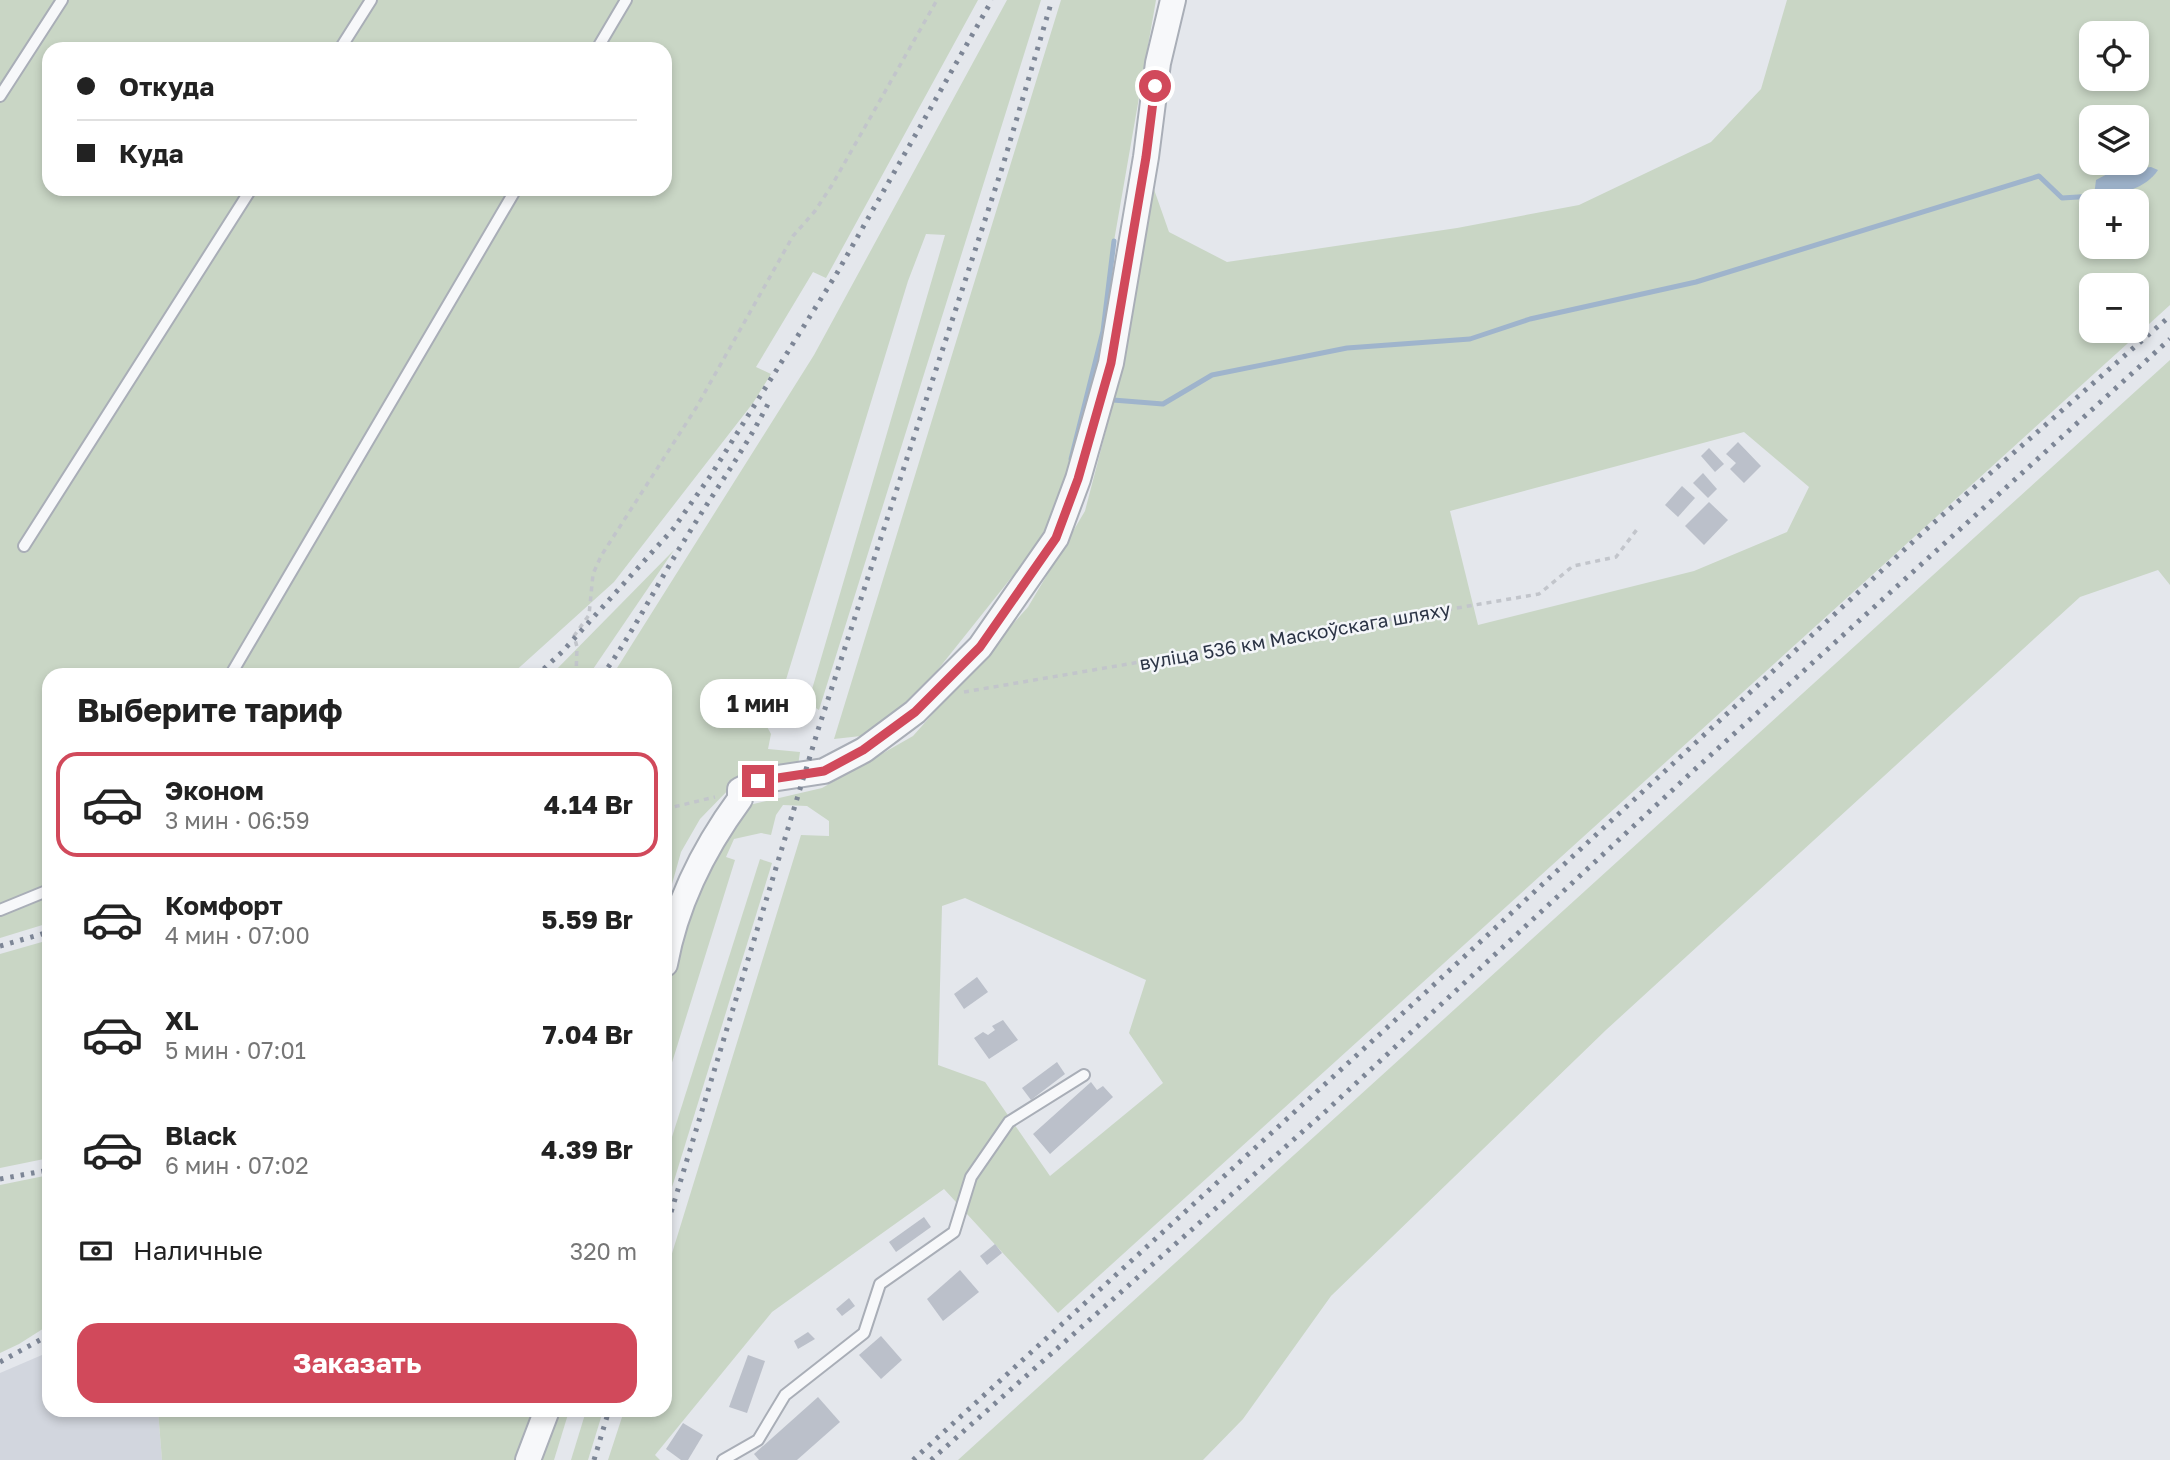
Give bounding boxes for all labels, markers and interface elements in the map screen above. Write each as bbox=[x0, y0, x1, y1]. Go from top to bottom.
map controls bbox=[2079, 21, 2149, 343]
button: locate bbox=[2079, 21, 2149, 91]
route start bbox=[1139, 70, 1171, 102]
text: Откуда bbox=[119, 71, 214, 102]
button: layers bbox=[2079, 105, 2149, 175]
text: Куда bbox=[119, 138, 184, 169]
button: + bbox=[2079, 189, 2149, 259]
button: − bbox=[2079, 273, 2149, 343]
street label: вуліца 536 км Маскоўскага шляху bbox=[1138, 597, 1453, 674]
callout: 1 мин bbox=[700, 680, 816, 728]
text: 1 мин bbox=[727, 689, 789, 717]
text: Выберите тариф bbox=[77, 691, 343, 729]
route end bbox=[742, 765, 774, 797]
icon: car bbox=[81, 773, 144, 836]
text: Эконом bbox=[165, 775, 264, 806]
text: 4.14 Br bbox=[544, 789, 633, 820]
text: 3 мин · 06:59 bbox=[165, 806, 310, 834]
icon: car bbox=[81, 888, 144, 951]
text: Комфорт bbox=[165, 890, 283, 921]
text: 5.59 Br bbox=[541, 904, 633, 935]
text: 4 мин · 07:00 bbox=[165, 921, 310, 949]
icon: car bbox=[81, 1003, 144, 1066]
text: XL bbox=[165, 1005, 199, 1036]
text: 7.04 Br bbox=[542, 1019, 633, 1050]
text: 5 мин · 07:01 bbox=[165, 1036, 306, 1064]
icon: car bbox=[81, 1118, 144, 1181]
text: Black bbox=[165, 1120, 237, 1151]
text: 4.39 Br bbox=[541, 1134, 633, 1165]
text: 6 мин · 07:02 bbox=[165, 1151, 309, 1179]
icon: cash bbox=[77, 1232, 115, 1270]
text: Наличные bbox=[133, 1235, 263, 1266]
text: 320 m bbox=[570, 1237, 637, 1265]
button: Заказать bbox=[77, 1323, 637, 1403]

